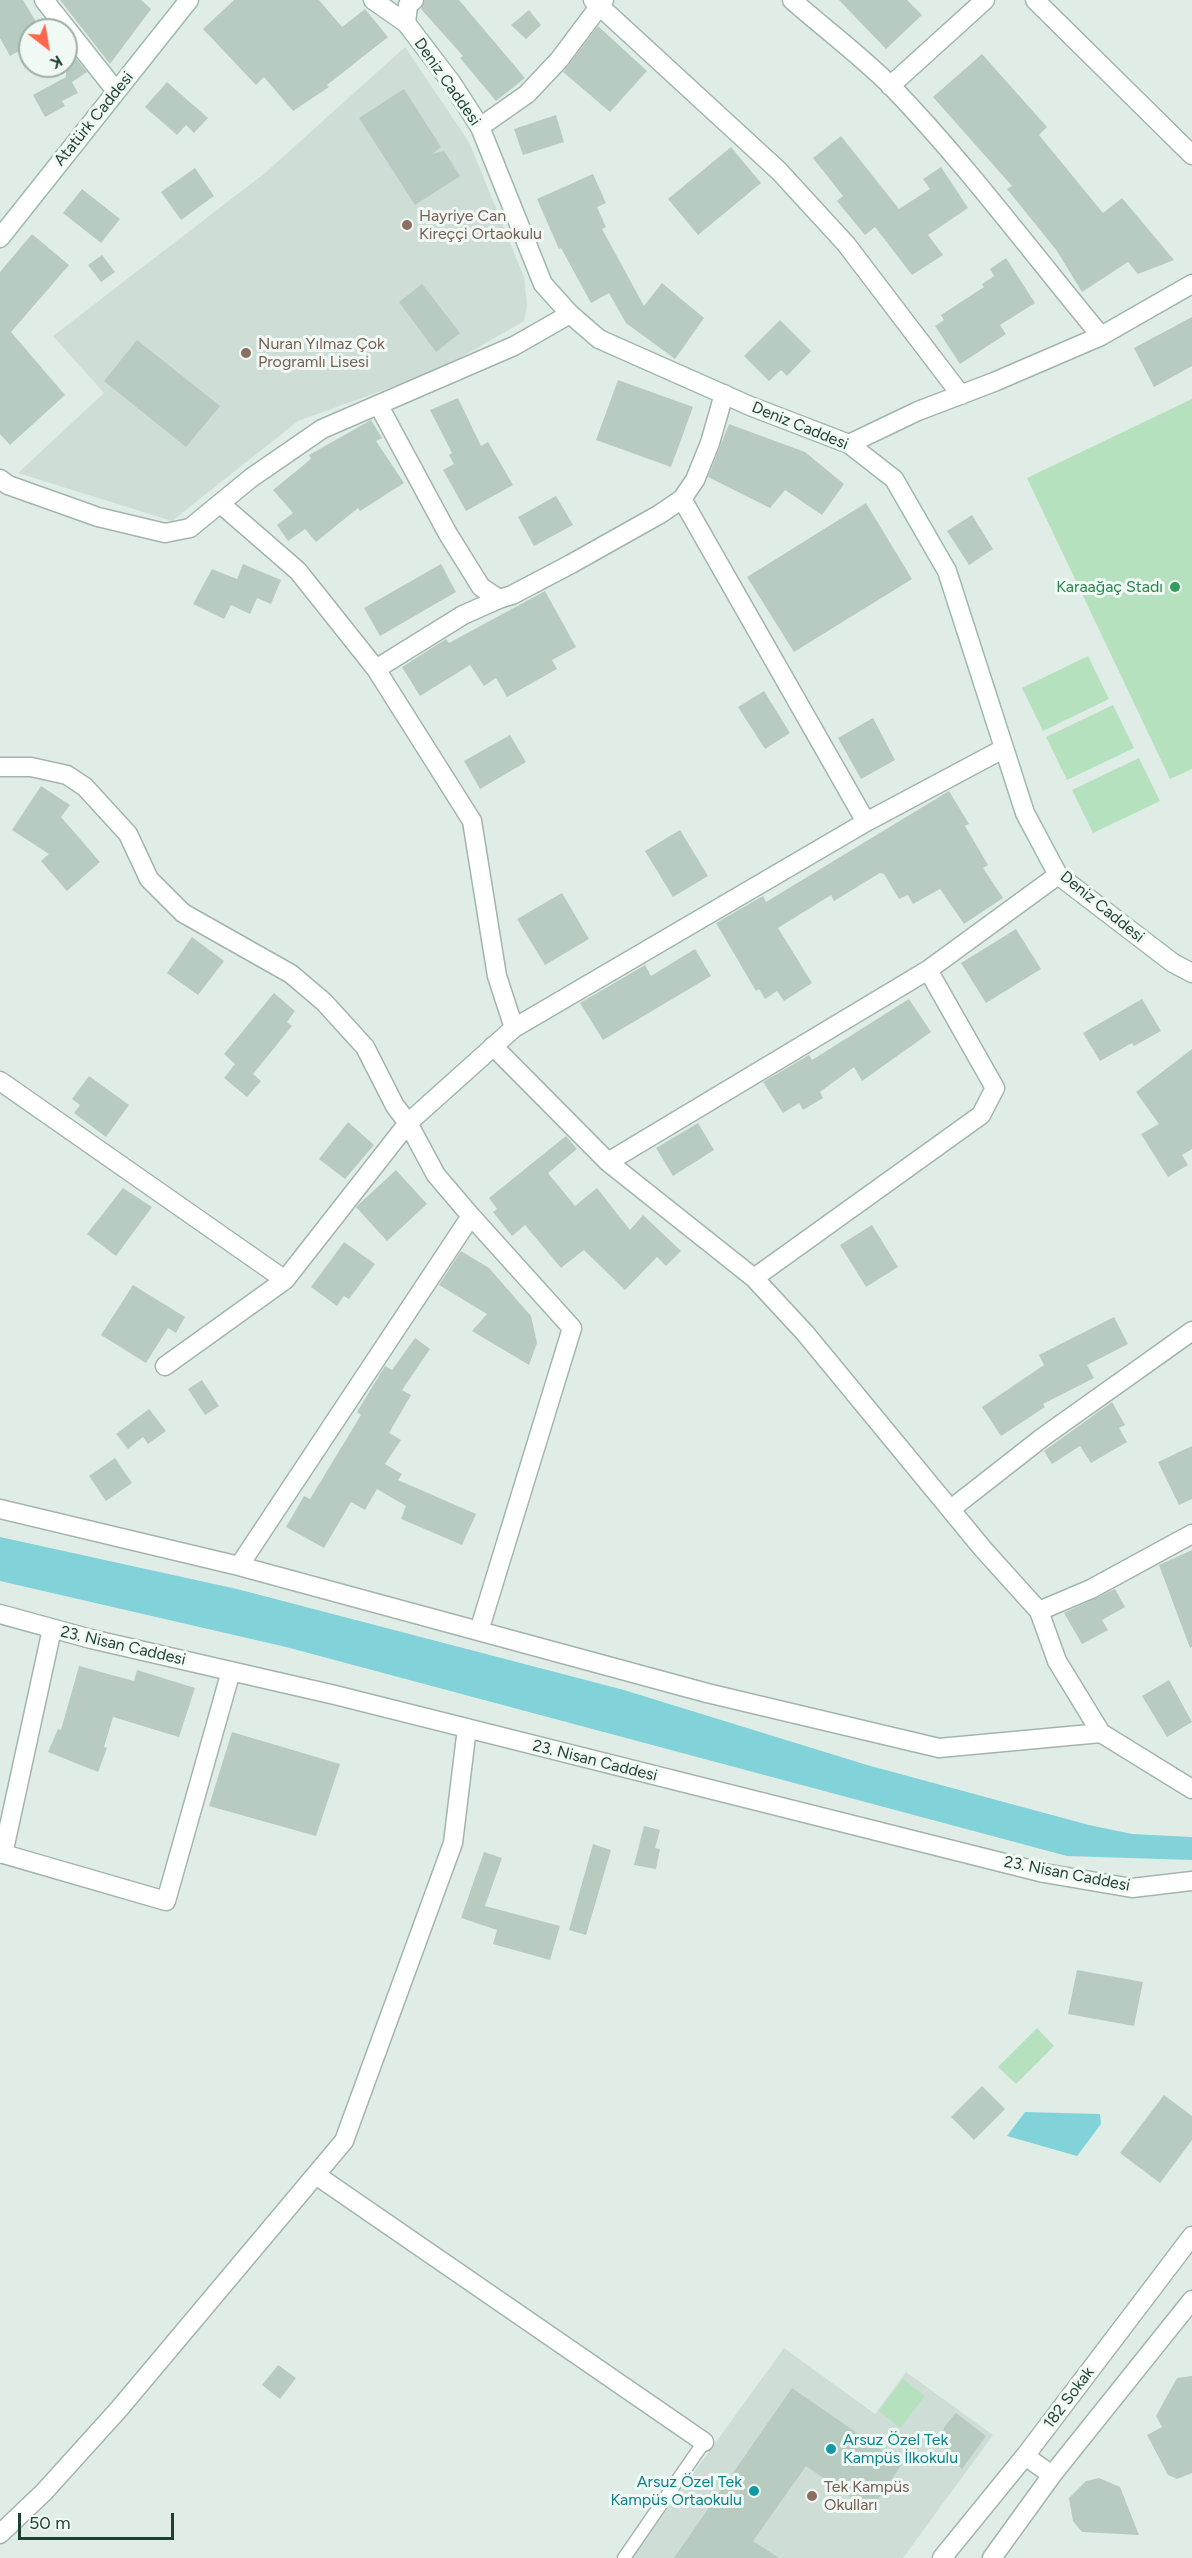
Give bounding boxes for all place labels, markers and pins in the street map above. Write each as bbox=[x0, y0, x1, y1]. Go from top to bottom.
place label: Hayriye Can Kireççi Ortaokulu bbox=[419, 206, 542, 244]
marker: Hayriye Can Kireççi Ortaokulu bbox=[400, 218, 414, 232]
place label: Nuran Yılmaz Çok Programlı Lisesi bbox=[258, 334, 385, 372]
marker: Nuran Yılmaz Çok Programlı Lisesi bbox=[239, 346, 253, 360]
place label: Karaağaç Stadı bbox=[1056, 577, 1163, 597]
marker: Karaağaç Stadı bbox=[1168, 580, 1182, 594]
place label: Arsuz Özel Tek Kampüs İlkokulu bbox=[843, 2430, 958, 2468]
marker: Arsuz Özel Tek Kampüs İlkokulu bbox=[824, 2442, 838, 2456]
place label: Arsuz Özel Tek Kampüs Ortaokulu bbox=[610, 2472, 742, 2510]
place label: Tek Kampüs Okulları bbox=[824, 2477, 910, 2515]
marker: Arsuz Özel Tek Kampüs Ortaokulu bbox=[747, 2484, 761, 2498]
marker: Tek Kampüs Okulları bbox=[805, 2489, 819, 2503]

